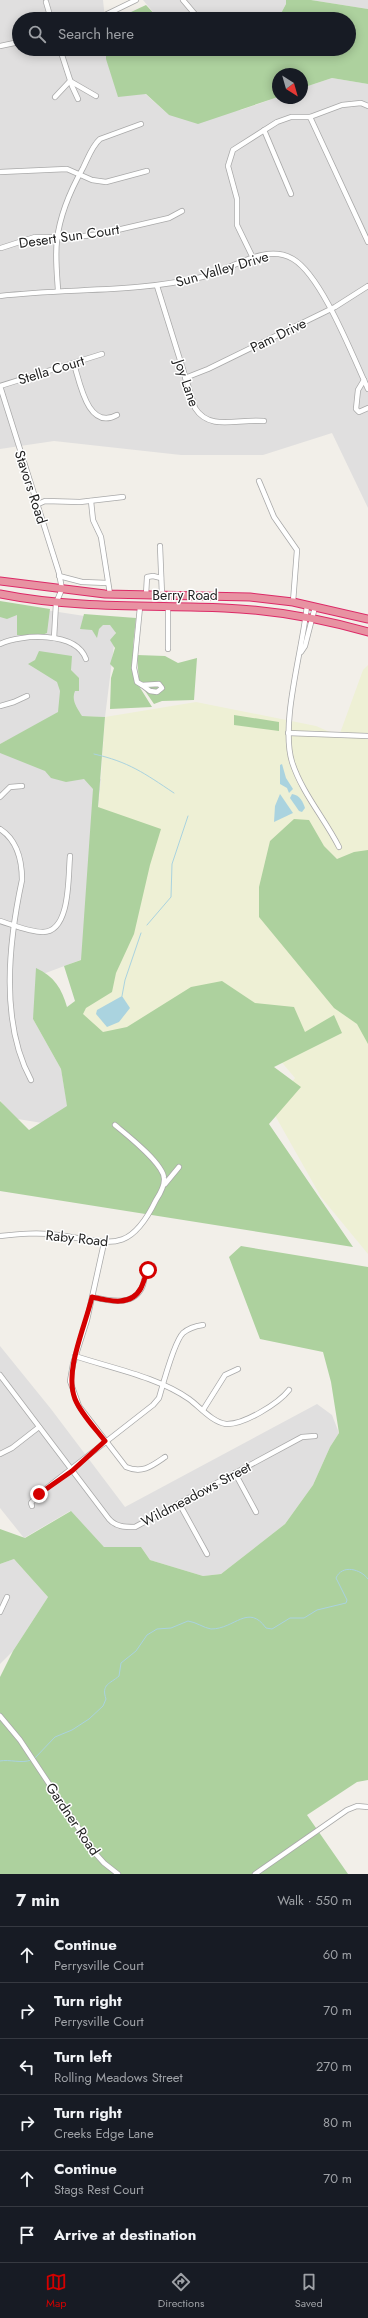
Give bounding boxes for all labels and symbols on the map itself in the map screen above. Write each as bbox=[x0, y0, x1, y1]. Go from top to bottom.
north arrow bbox=[272, 68, 308, 104]
street label: Desert Sun Court bbox=[17, 219, 121, 253]
street label: Sun Valley Drive bbox=[173, 246, 271, 292]
street label: Pam Drive bbox=[247, 313, 309, 357]
street label: Stella Court bbox=[15, 350, 87, 390]
street label: Joy Lane bbox=[169, 355, 204, 409]
street label: Stavors Road bbox=[10, 448, 52, 526]
street label: Berry Road bbox=[152, 585, 218, 605]
street label: Raby Road bbox=[45, 1225, 109, 1251]
route start bbox=[139, 1261, 157, 1279]
street label: Wildmeadows Street bbox=[138, 1456, 255, 1531]
route end bbox=[30, 1485, 48, 1503]
street label: Gardner Road bbox=[41, 1779, 105, 1859]

